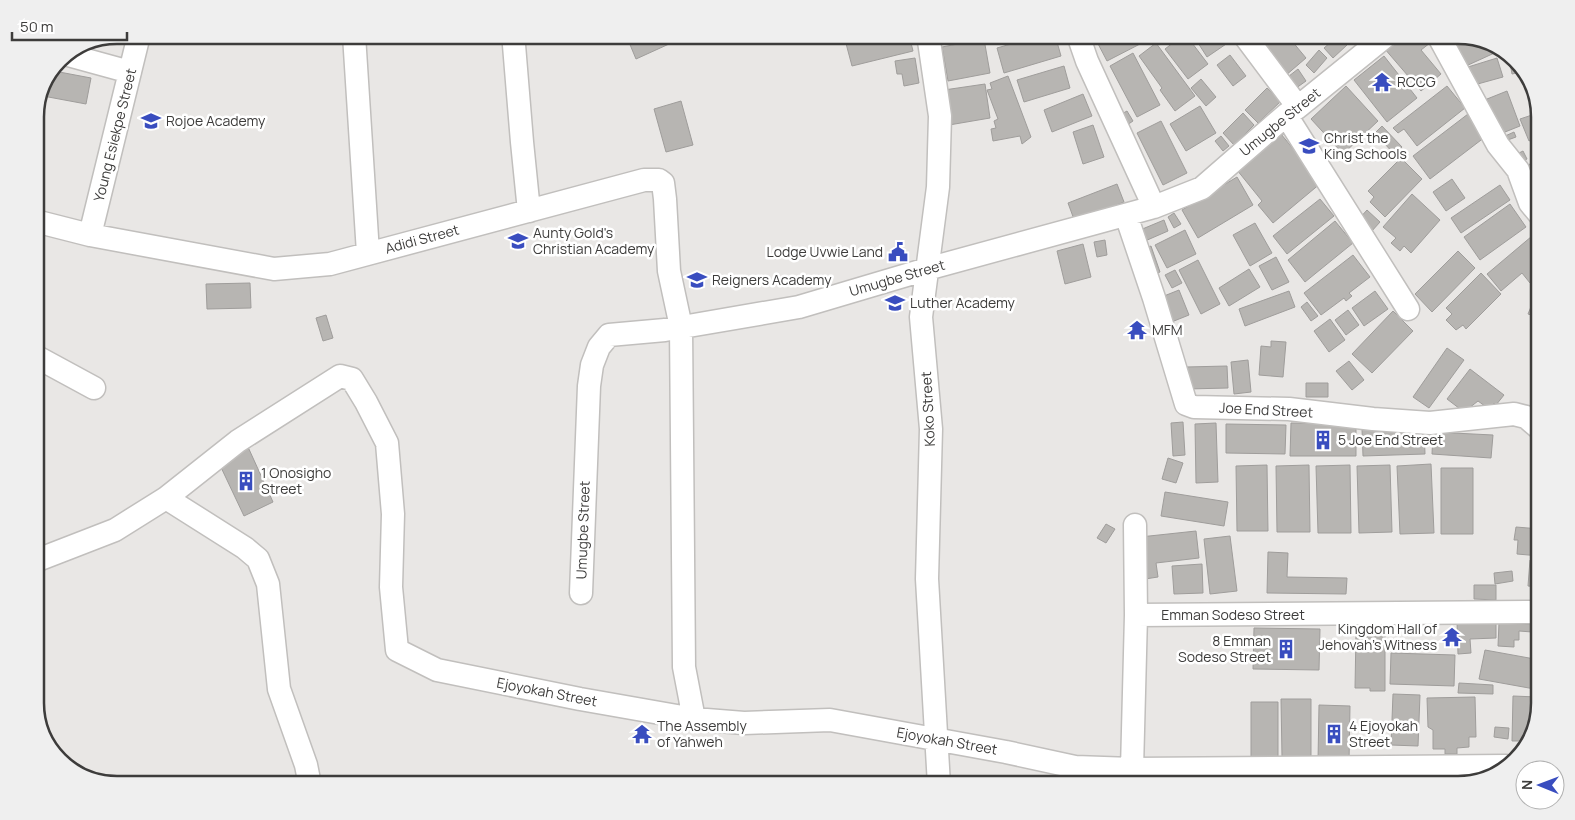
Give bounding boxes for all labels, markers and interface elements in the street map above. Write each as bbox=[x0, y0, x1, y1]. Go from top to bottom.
scale bar bbox=[12, 10, 128, 42]
text: 50 m bbox=[20, 16, 54, 37]
street label: Young Esiekpe Street bbox=[89, 66, 140, 204]
temple icon: RCCG bbox=[1371, 71, 1393, 93]
place label: RCCG bbox=[1397, 72, 1436, 91]
street label: Umugbe Street bbox=[1235, 83, 1324, 160]
school or university icon: Rojoe Academy bbox=[140, 110, 162, 132]
place label: Rojoe Academy bbox=[166, 111, 266, 130]
place label: Christ the King Schools bbox=[1324, 128, 1407, 163]
school or university icon: Christ the King Schools bbox=[1298, 135, 1320, 157]
street label: Adidi Street bbox=[383, 219, 461, 258]
place label: Aunty Gold's Christian Academy bbox=[533, 223, 655, 258]
school or university icon: Aunty Gold's Christian Academy bbox=[507, 230, 529, 252]
public building icon: Lodge Uvwie Land bbox=[887, 241, 909, 263]
place label: Lodge Uvwie Land bbox=[767, 242, 883, 261]
street label: Umugbe Street bbox=[847, 255, 947, 300]
school or university icon: Reigners Academy bbox=[686, 269, 708, 291]
place label: Reigners Academy bbox=[712, 270, 832, 289]
school or university icon: Luther Academy bbox=[884, 292, 906, 314]
place label: Luther Academy bbox=[910, 293, 1016, 312]
temple icon: MFM bbox=[1126, 319, 1148, 341]
place label: MFM bbox=[1152, 320, 1183, 339]
street label: Koko Street bbox=[916, 371, 939, 447]
street label: Joe End Street bbox=[1218, 398, 1314, 421]
building icon: 5 Joe End Street bbox=[1312, 429, 1334, 451]
place label: 5 Joe End Street bbox=[1338, 430, 1443, 449]
place label: 1 Onosigho Street bbox=[261, 463, 331, 498]
building icon: 1 Onosigho Street bbox=[235, 470, 257, 492]
street label: Umugbe Street bbox=[571, 480, 594, 580]
street label: Emman Sodeso Street bbox=[1161, 605, 1305, 624]
place label: Kingdom Hall of Jehovah's Witness bbox=[1319, 619, 1437, 654]
temple icon: Kingdom Hall of Jehovah's Witness bbox=[1441, 626, 1463, 648]
place label: 8 Emman Sodeso Street bbox=[1178, 631, 1271, 666]
building icon: 8 Emman Sodeso Street bbox=[1275, 638, 1297, 660]
street label: Ejoyokah Street bbox=[495, 672, 599, 711]
place label: The Assembly of Yahweh bbox=[657, 716, 748, 751]
place label: 4 Ejoyokah Street bbox=[1349, 716, 1418, 751]
street label: Ejoyokah Street bbox=[895, 722, 999, 759]
temple icon: The Assembly of Yahweh bbox=[631, 723, 653, 745]
building icon: 4 Ejoyokah Street bbox=[1323, 723, 1345, 745]
north arrow bbox=[1515, 760, 1565, 810]
text: N bbox=[1517, 780, 1536, 790]

